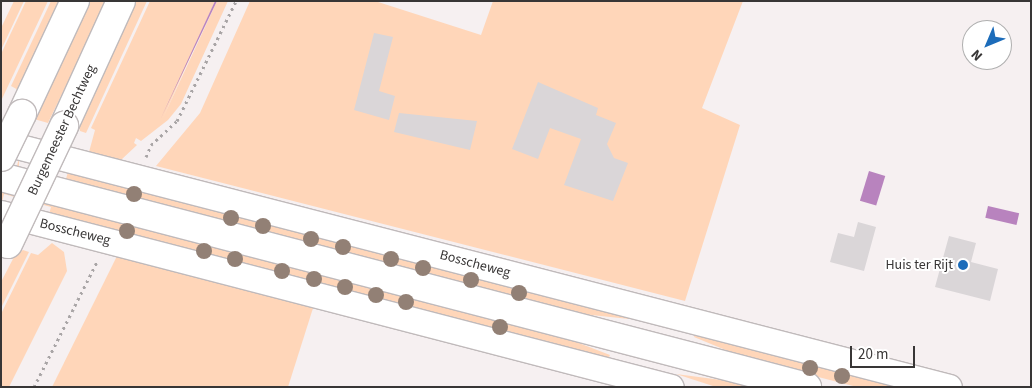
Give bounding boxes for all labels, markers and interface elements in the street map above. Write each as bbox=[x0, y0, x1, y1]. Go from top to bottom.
north arrow bbox=[962, 20, 1012, 70]
text: N bbox=[967, 45, 987, 65]
street label: Burgemeester Bechtweg bbox=[24, 62, 100, 198]
street label: Bosscheweg bbox=[38, 215, 112, 249]
street label: Bosscheweg bbox=[438, 247, 512, 281]
place label: Huis ter Rijt bbox=[885, 257, 953, 273]
marker: Huis ter Rijt bbox=[957, 259, 969, 271]
scale bar bbox=[852, 336, 917, 368]
text: 20 m bbox=[858, 344, 888, 365]

